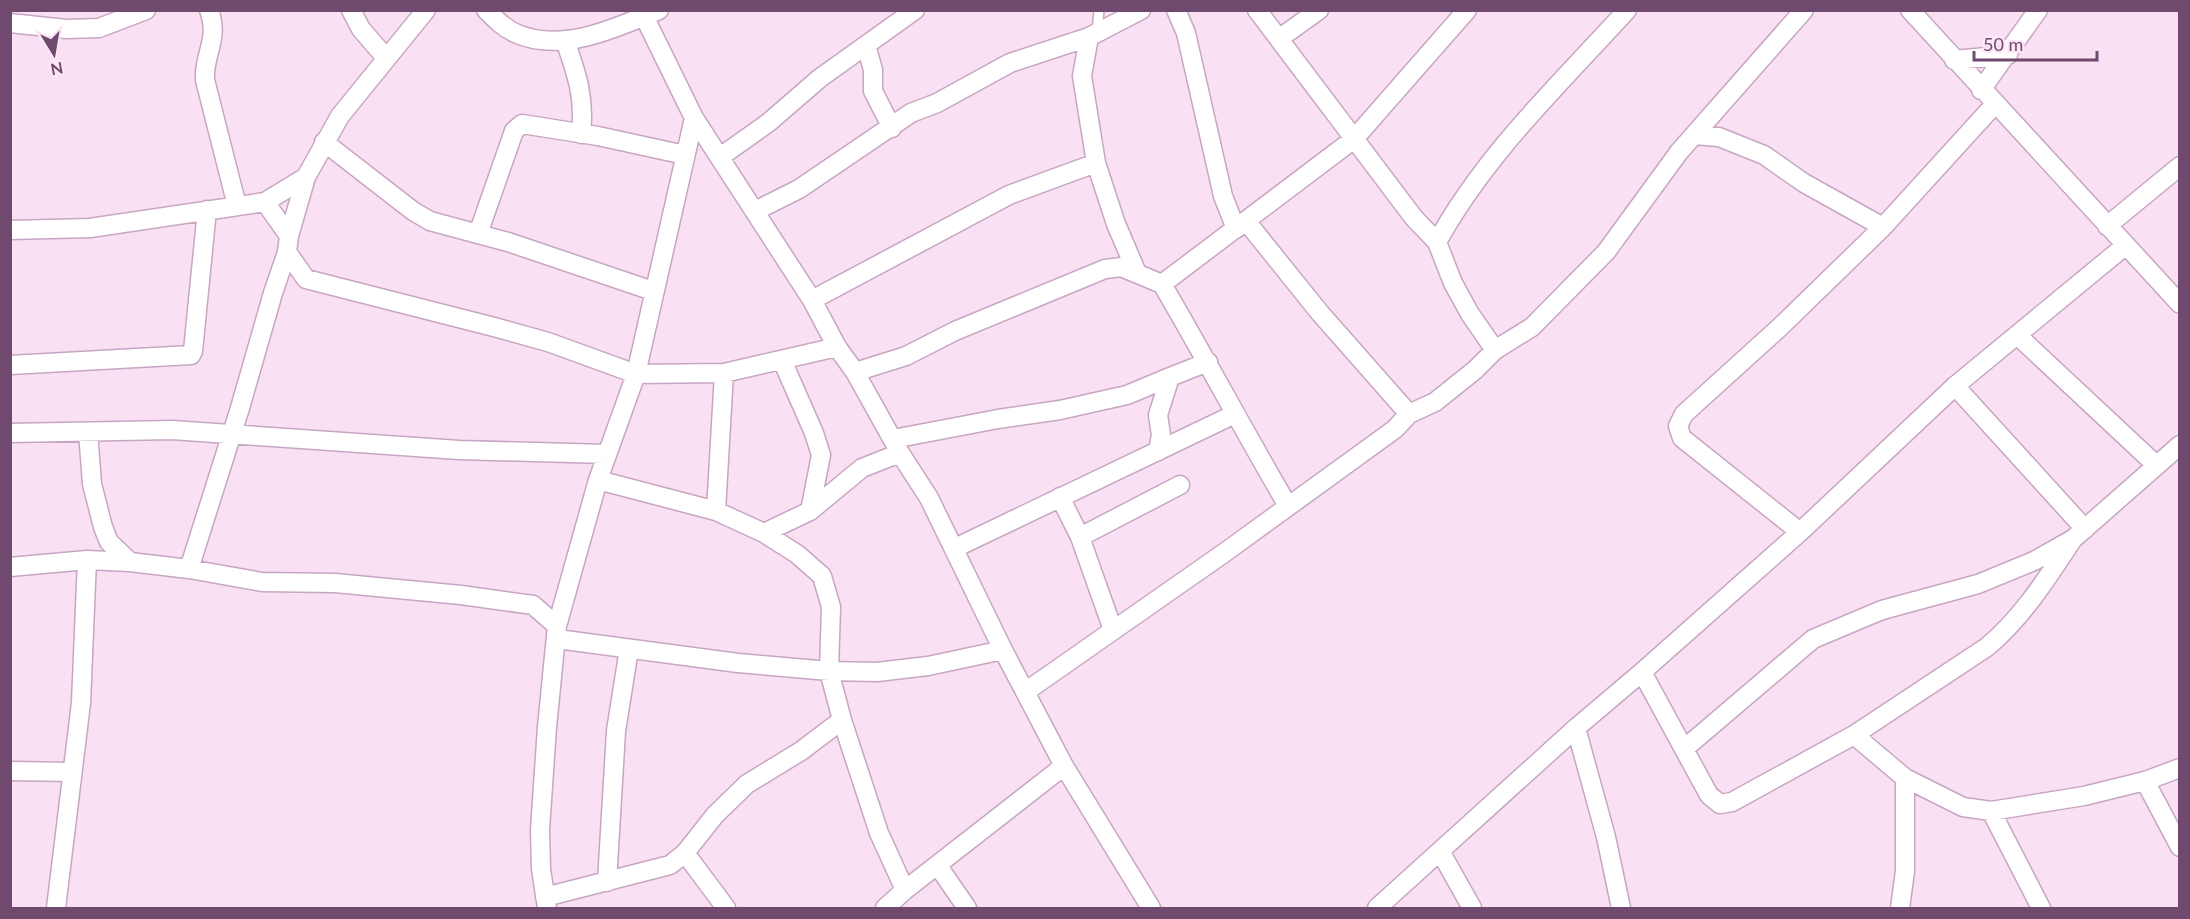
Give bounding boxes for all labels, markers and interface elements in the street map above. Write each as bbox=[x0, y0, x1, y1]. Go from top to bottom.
north arrow bbox=[24, 24, 84, 84]
scale bar bbox=[1974, 24, 2097, 62]
text: 50 m bbox=[1983, 33, 2023, 55]
text: N bbox=[49, 59, 65, 80]

